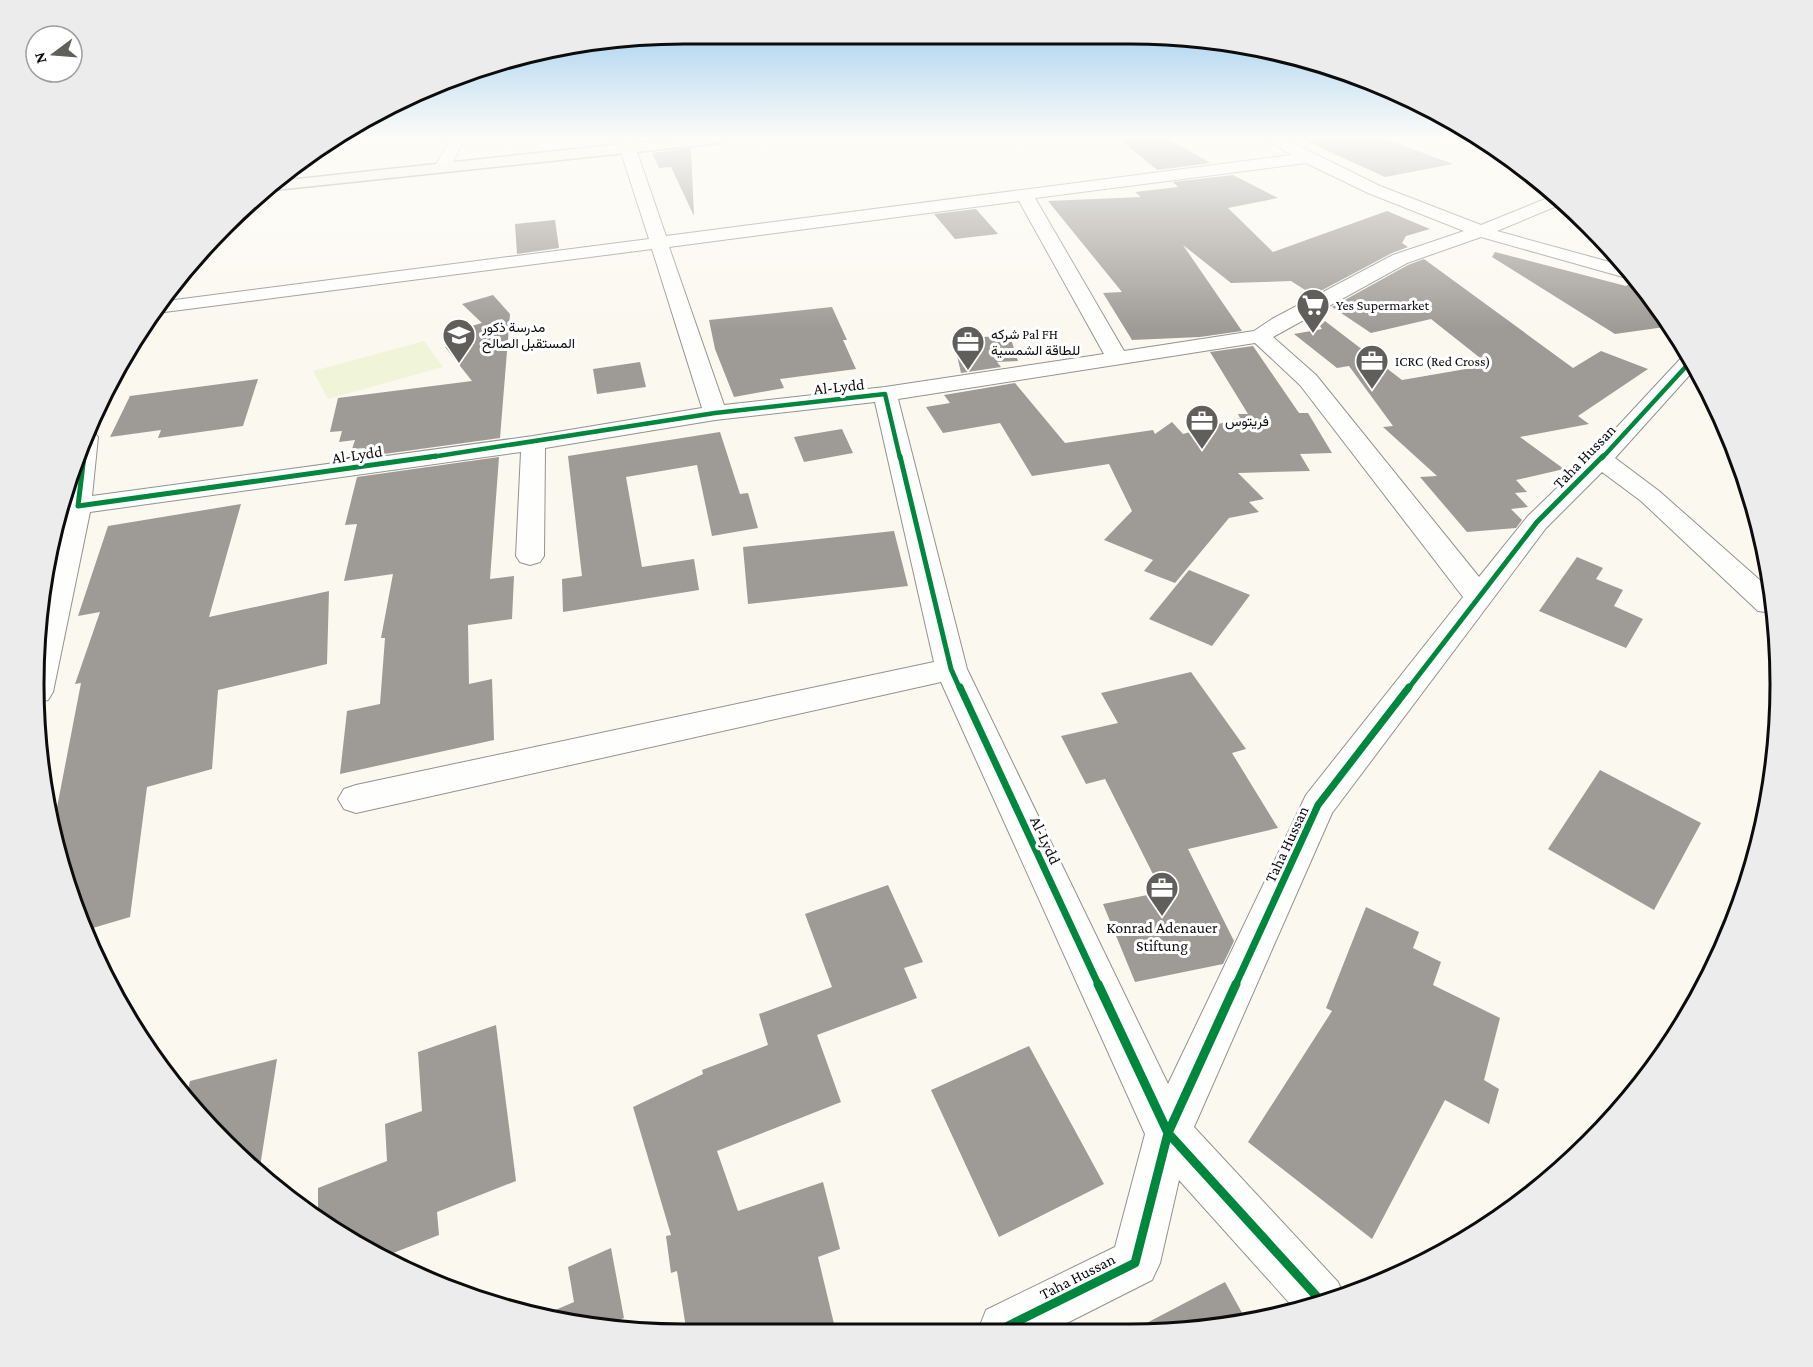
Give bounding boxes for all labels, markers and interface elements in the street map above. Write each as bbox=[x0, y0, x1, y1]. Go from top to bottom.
north arrow bbox=[24, 24, 84, 84]
text: N bbox=[30, 50, 50, 66]
supermarket icon: Yes Supermarket bbox=[1295, 287, 1331, 334]
place label: Yes Supermarket bbox=[1336, 297, 1430, 313]
school or university icon: مدرسة ذكور المستقبل الصالح bbox=[441, 317, 477, 364]
place label: مدرسة ذكور المستقبل الصالح bbox=[481, 319, 575, 354]
office icon: شركه Pal FH للطاقة الشمسية bbox=[950, 324, 986, 371]
place label: شركه Pal FH للطاقة الشمسية bbox=[991, 326, 1080, 358]
office icon: ICRC (Red Cross) bbox=[1354, 343, 1390, 390]
place label: ICRC (Red Cross) bbox=[1395, 353, 1490, 370]
street label: Al-Lydd bbox=[813, 375, 866, 399]
office icon: فريتوس bbox=[1184, 403, 1220, 450]
place label: فريتوس bbox=[1225, 413, 1269, 430]
street label: Taha Hussan bbox=[1550, 421, 1619, 492]
street label: Al-Lydd bbox=[331, 442, 384, 467]
street label: Taha Hussan bbox=[1261, 803, 1312, 885]
street label: Al-Lydd bbox=[1026, 814, 1064, 868]
office icon: Konrad Adenauer Stiftung bbox=[1144, 870, 1180, 917]
place label: Konrad Adenauer Stiftung bbox=[1106, 919, 1218, 955]
street label: Taha Hussan bbox=[1037, 1250, 1118, 1303]

